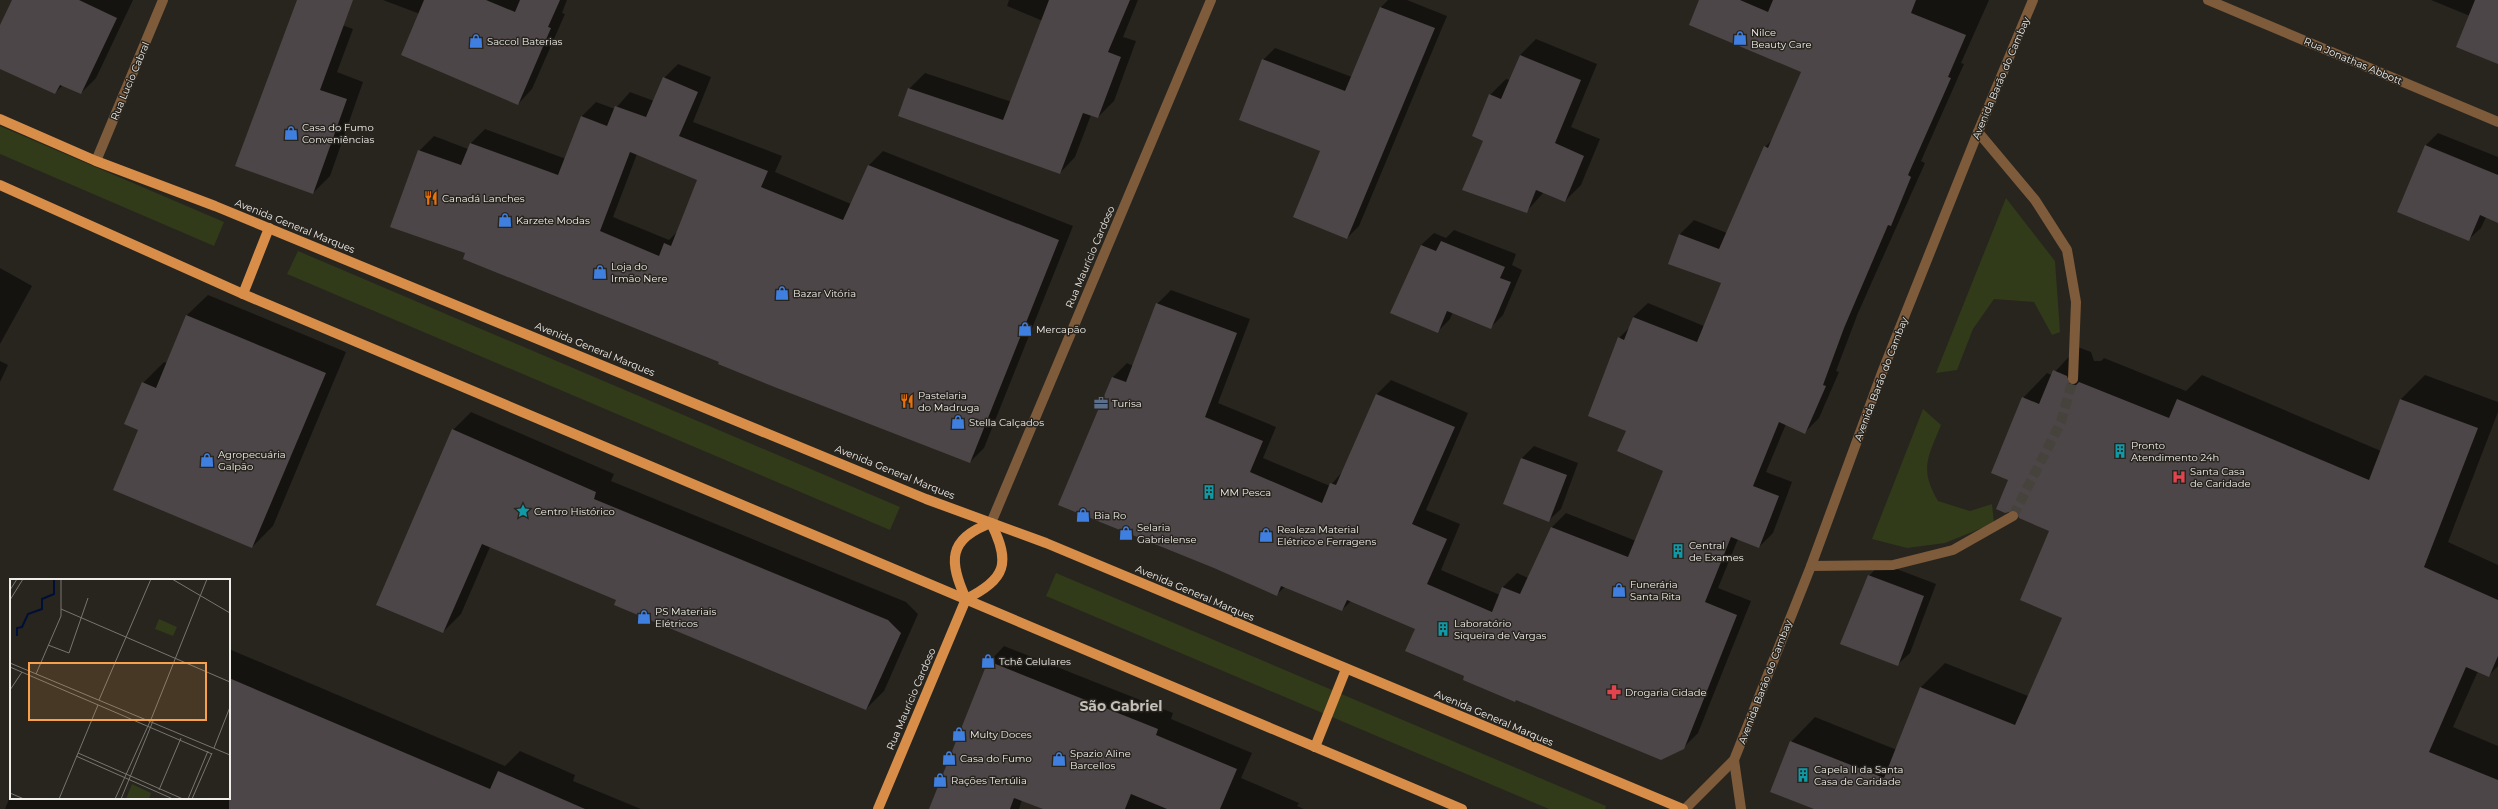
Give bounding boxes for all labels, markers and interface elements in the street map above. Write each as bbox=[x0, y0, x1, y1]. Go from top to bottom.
street label: Avenida Barão do Cambay bbox=[1969, 14, 2033, 141]
place label: Nilce Beauty Care bbox=[1751, 26, 1812, 51]
shop icon: Nilce Beauty Care bbox=[1732, 30, 1748, 46]
shop icon: Saccol Baterias bbox=[468, 33, 484, 49]
street label: Rua Jonathas Abbott bbox=[2302, 34, 2404, 88]
place label: Saccol Baterias bbox=[487, 35, 563, 48]
street label: Rua Lucio Cabral bbox=[108, 40, 152, 122]
place label: Casa do Fumo Conveniências bbox=[302, 121, 374, 146]
shop icon: Casa do Fumo Conveniências bbox=[283, 125, 299, 141]
restaurant icon: Canadá Lanches bbox=[423, 190, 439, 206]
place label: Canadá Lanches bbox=[442, 192, 525, 205]
street label: Avenida General Marques bbox=[233, 196, 357, 256]
street label: Rua Maurício Cardoso bbox=[1063, 204, 1117, 310]
shop icon: Karzete Modas bbox=[497, 212, 513, 228]
place label: Karzete Modas bbox=[516, 214, 590, 227]
place label: Loja do Irmão Nere bbox=[611, 260, 667, 285]
shop icon: Loja do Irmão Nere bbox=[592, 264, 608, 280]
shop icon: Bazar Vitória bbox=[774, 285, 790, 301]
place label: Bazar Vitória bbox=[793, 287, 856, 300]
street label: Avenida Barão do Cambay bbox=[1851, 315, 1911, 443]
street label: Avenida General Marques bbox=[533, 319, 657, 379]
shop icon: Mercapão bbox=[1017, 321, 1033, 337]
place label: Mercapão bbox=[1036, 323, 1086, 336]
place label: Pastelaria do Madruga bbox=[918, 389, 979, 414]
restaurant icon: Pastelaria do Madruga bbox=[899, 393, 915, 409]
office icon: Turisa bbox=[1093, 395, 1109, 411]
place label: Turisa bbox=[1112, 397, 1142, 410]
shop icon: Stella Calçados bbox=[950, 414, 966, 430]
place label: Stella Calçados bbox=[969, 416, 1044, 429]
place label: Pronto Atendimento 24h bbox=[2131, 439, 2219, 464]
street label: Avenida General Marques bbox=[833, 442, 957, 502]
building icon: Pronto Atendimento 24h bbox=[2112, 443, 2128, 459]
place label: Agropecuária Galpão bbox=[218, 448, 286, 473]
shop icon: Agropecuária Galpão bbox=[199, 452, 215, 468]
place label: Santa Casa de Caridade bbox=[2190, 465, 2250, 490]
hospital icon: Santa Casa de Caridade bbox=[2171, 469, 2187, 485]
building icon: MM Pesca bbox=[1201, 484, 1217, 500]
place label: MM Pesca bbox=[1220, 486, 1271, 499]
place icon: Centro Histórico bbox=[515, 503, 531, 519]
place label: Centro Histórico bbox=[534, 505, 615, 518]
shop icon: Bia Ro bbox=[1075, 507, 1091, 523]
place label: Bia Ro bbox=[1094, 509, 1126, 522]
place label: Selaria Gabrielense bbox=[1137, 521, 1196, 546]
place label: Realeza Material Elétrico e Ferragens bbox=[1277, 523, 1376, 548]
shop icon: Selaria Gabrielense bbox=[1118, 525, 1134, 541]
shop icon: Realeza Material Elétrico e Ferragens bbox=[1258, 527, 1274, 543]
place label: Central de Exames bbox=[1689, 539, 1744, 564]
building icon: Central de Exames bbox=[1670, 543, 1686, 559]
street label: Avenida General Marques bbox=[1133, 562, 1257, 624]
place label: Funerária Santa Rita bbox=[1630, 578, 1681, 603]
inset map bbox=[10, 579, 230, 799]
shop icon: Funerária Santa Rita bbox=[1611, 582, 1627, 598]
place label: PS Materiais Elétricos bbox=[655, 605, 717, 630]
shop icon: PS Materiais Elétricos bbox=[636, 609, 652, 625]
place label: Laboratório Siqueira de Vargas bbox=[1454, 617, 1547, 642]
street label: Avenida Barão do Cambay bbox=[1735, 618, 1795, 746]
building icon: Laboratório Siqueira de Vargas bbox=[1435, 621, 1451, 637]
street label: Rua Maurício Cardoso bbox=[884, 646, 938, 752]
shop icon: Tchê Celulares bbox=[980, 653, 996, 669]
place label: Tchê Celulares bbox=[999, 655, 1071, 668]
pharmacy icon: Drogaria Cidade bbox=[1606, 684, 1622, 700]
place label: Drogaria Cidade bbox=[1625, 686, 1707, 699]
street label: Avenida General Marques bbox=[1432, 687, 1556, 749]
district label: São Gabriel bbox=[1079, 697, 1163, 715]
shop icon: Multy Doces bbox=[951, 726, 967, 742]
place label: Multy Doces bbox=[970, 728, 1032, 741]
place label: Spazio Aline Barcellos bbox=[1070, 747, 1131, 772]
shop icon: Casa do Fumo bbox=[941, 750, 957, 766]
shop icon: Spazio Aline Barcellos bbox=[1051, 751, 1067, 767]
place label: Casa do Fumo bbox=[960, 752, 1032, 765]
place label: Capela II da Santa Casa de Caridade bbox=[1814, 763, 1903, 788]
building icon: Capela II da Santa Casa de Caridade bbox=[1795, 767, 1811, 783]
shop icon: Rações Tertúlia bbox=[932, 772, 948, 788]
place label: Rações Tertúlia bbox=[951, 774, 1027, 787]

